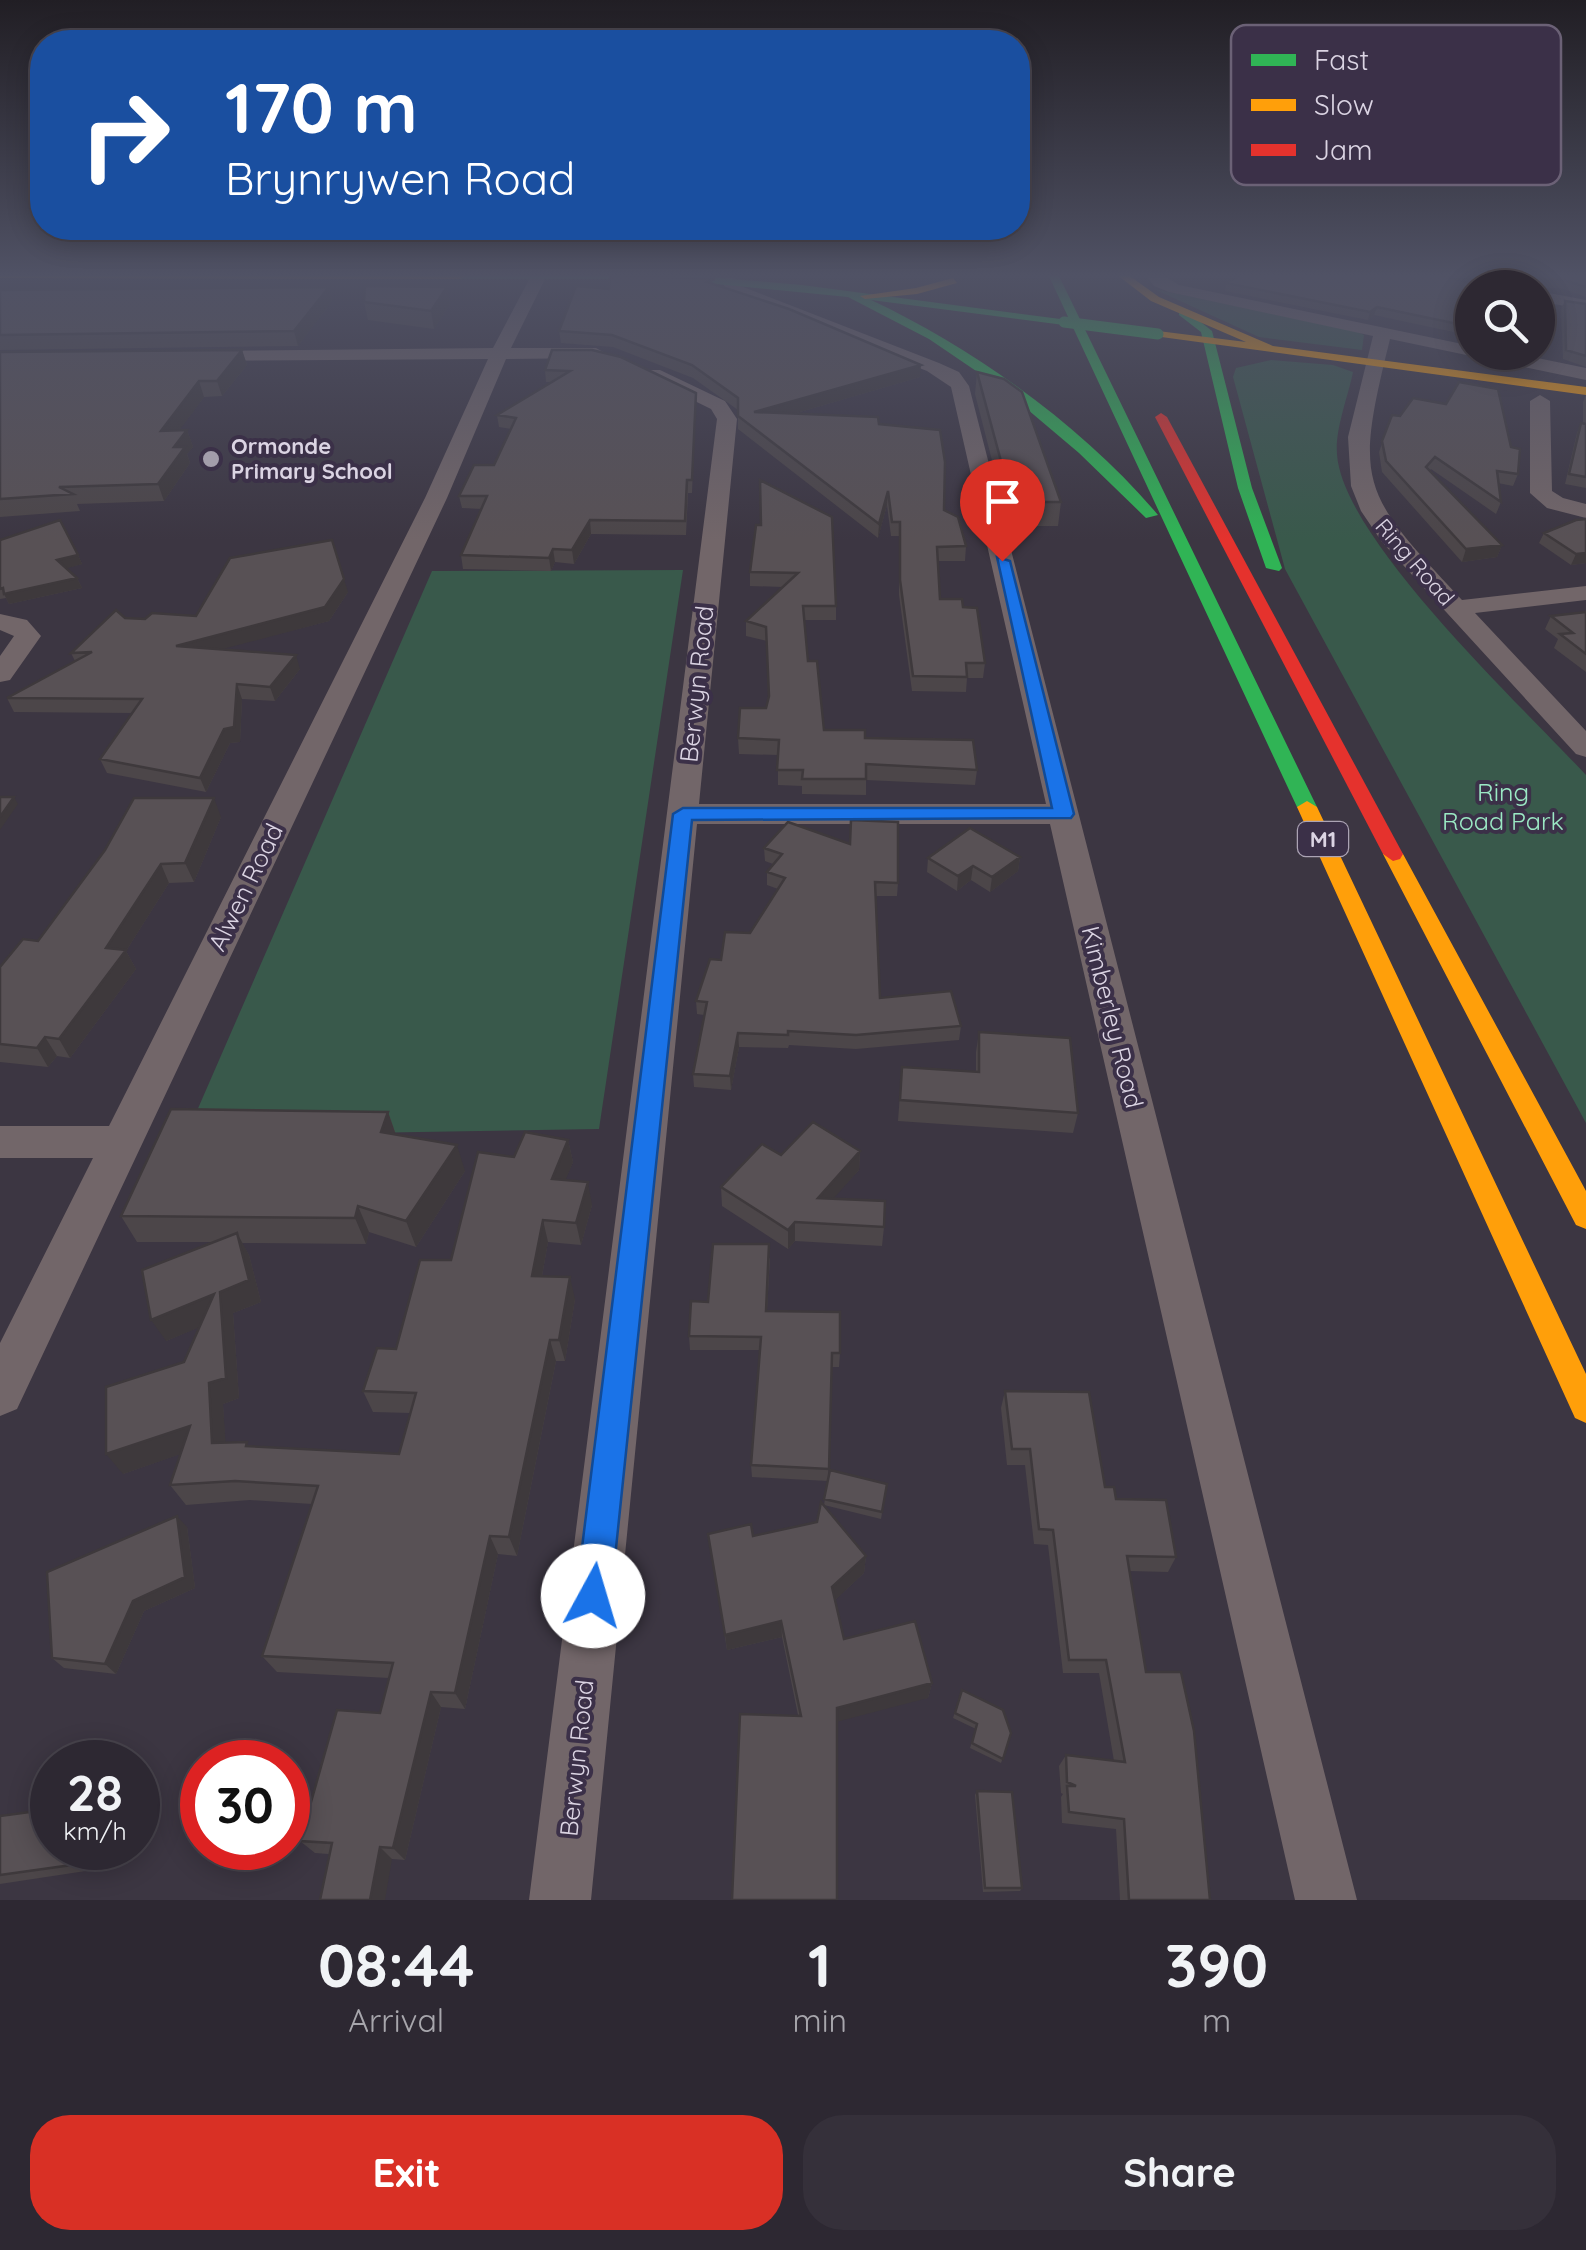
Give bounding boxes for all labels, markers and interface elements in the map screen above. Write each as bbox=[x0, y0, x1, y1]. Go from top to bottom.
legend bbox=[1231, 25, 1561, 185]
text: Fast bbox=[1314, 42, 1369, 77]
text: 170 m bbox=[225, 63, 418, 151]
icon: right bbox=[60, 70, 190, 200]
text: Slow bbox=[1314, 87, 1374, 122]
text: Jam bbox=[1314, 132, 1373, 167]
text: Brynrywen Road bbox=[225, 150, 575, 206]
map controls bbox=[1455, 270, 1555, 370]
button: search bbox=[1455, 270, 1555, 370]
place label: Ormonde Primary School bbox=[231, 432, 393, 485]
marker: Ormonde Primary School bbox=[200, 448, 222, 470]
pin bbox=[960, 459, 1045, 562]
icon: arrive bbox=[975, 474, 1030, 529]
street label: Ring Road bbox=[1370, 513, 1460, 611]
street label: Berwyn Road bbox=[672, 604, 720, 764]
park label: Ring Road Park bbox=[1442, 776, 1564, 836]
street label: Alwen Road bbox=[201, 818, 289, 956]
road number: M1 bbox=[1298, 822, 1348, 856]
street label: Kimberley Road bbox=[1075, 923, 1151, 1111]
position arrow bbox=[541, 1544, 645, 1648]
street label: Berwyn Road bbox=[552, 1678, 600, 1838]
speed limit sign: 30 bbox=[180, 1740, 310, 1870]
text: 28 bbox=[67, 1761, 123, 1824]
text: km/h bbox=[63, 1815, 127, 1846]
text: 08:44 bbox=[318, 1927, 475, 2002]
text: 1 bbox=[808, 1927, 831, 2002]
text: 390 bbox=[1165, 1927, 1268, 2002]
text: Arrival bbox=[348, 2000, 444, 2040]
text: min bbox=[792, 2000, 847, 2040]
text: m bbox=[1202, 2000, 1231, 2040]
button: Exit bbox=[30, 2115, 783, 2230]
button: Share bbox=[803, 2115, 1556, 2230]

